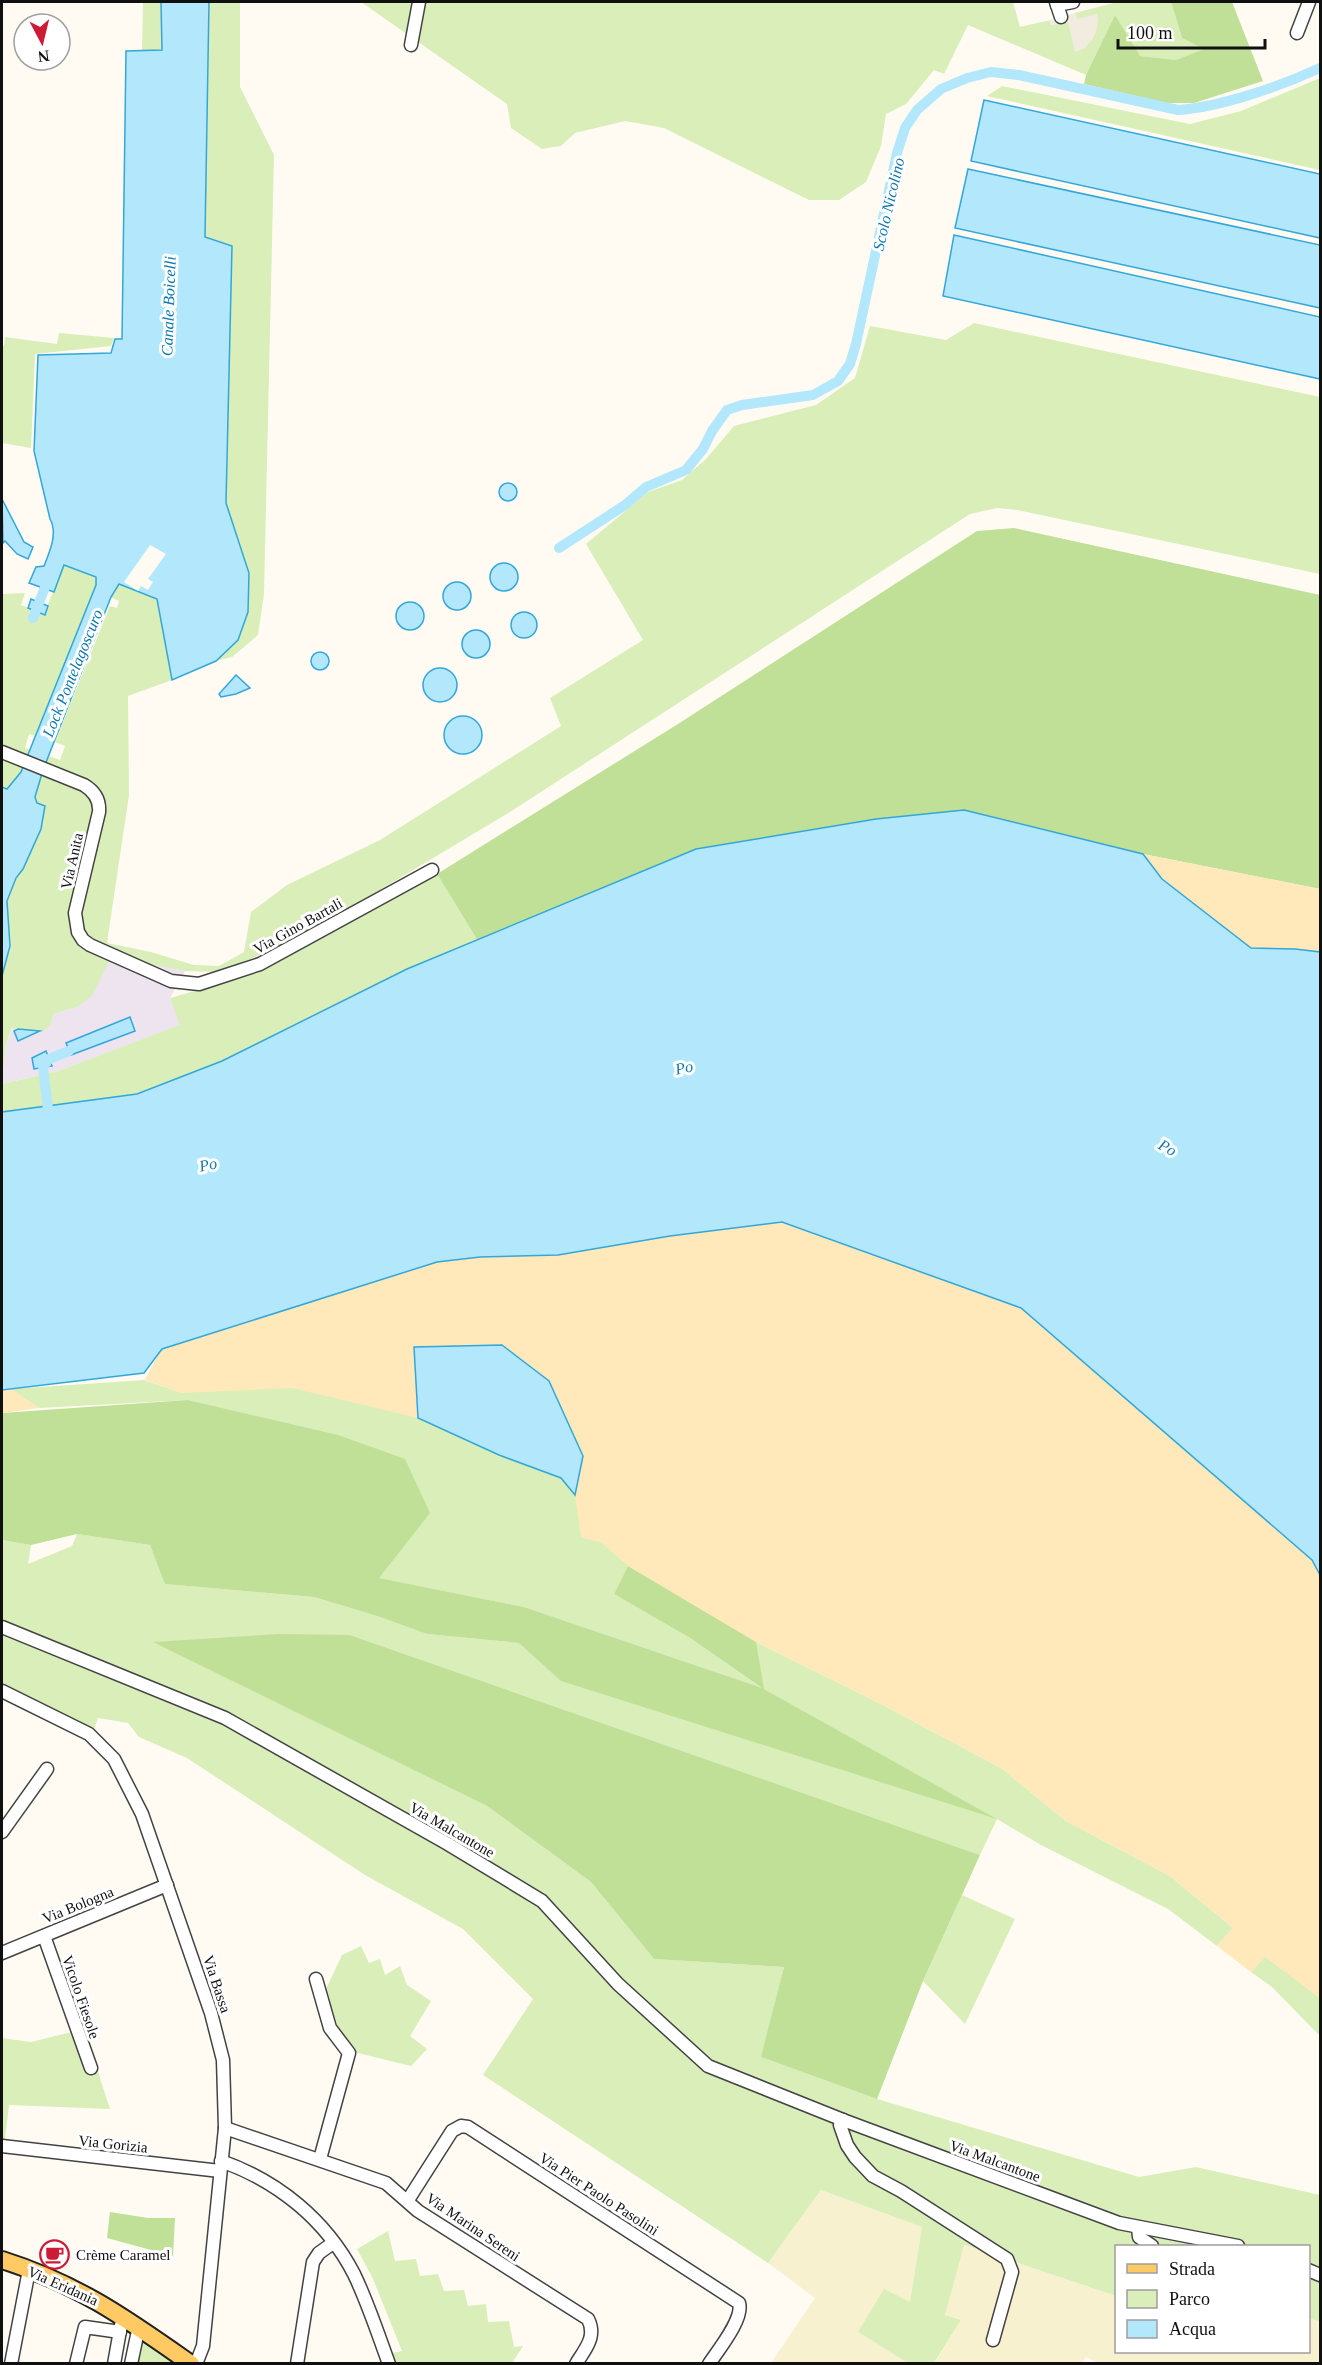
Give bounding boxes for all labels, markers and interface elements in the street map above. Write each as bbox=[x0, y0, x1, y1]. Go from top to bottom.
north arrow bbox=[12, 12, 72, 72]
scale bar bbox=[1118, 12, 1265, 50]
text: 100 m bbox=[1127, 23, 1173, 43]
text: N bbox=[37, 47, 51, 66]
water label: Scolo Nicolino bbox=[870, 156, 907, 252]
water label: Canale Boicelli bbox=[158, 256, 179, 356]
water label: Lock Pontelagoscuro bbox=[39, 607, 107, 741]
street label: Via Anita bbox=[58, 831, 86, 891]
street label: Via Gino Bartali bbox=[251, 895, 345, 957]
water label: Po bbox=[673, 1057, 695, 1078]
water label: Po bbox=[1155, 1135, 1180, 1159]
water label: Po bbox=[197, 1154, 219, 1175]
street label: Via Malcantone bbox=[407, 1799, 498, 1861]
street label: Via Bologna bbox=[40, 1883, 116, 1927]
street label: Vicolo Fiesole bbox=[59, 1953, 103, 2041]
street label: Via Bassa bbox=[200, 1953, 234, 2015]
street label: Via Gorizia bbox=[78, 2132, 149, 2156]
street label: Via Malcantone bbox=[947, 2137, 1043, 2185]
street label: Via Pier Paolo Pasolini bbox=[536, 2150, 662, 2238]
street label: Via Marina Sereni bbox=[423, 2190, 523, 2264]
cafe icon: Crème Caramel bbox=[39, 2239, 71, 2271]
legend bbox=[1115, 2245, 1310, 2353]
place label: Crème Caramel bbox=[76, 2247, 171, 2263]
text: Strada bbox=[1169, 2259, 1215, 2279]
street label: Via Eridania bbox=[25, 2263, 101, 2309]
text: Parco bbox=[1169, 2289, 1210, 2309]
text: Acqua bbox=[1169, 2319, 1216, 2339]

